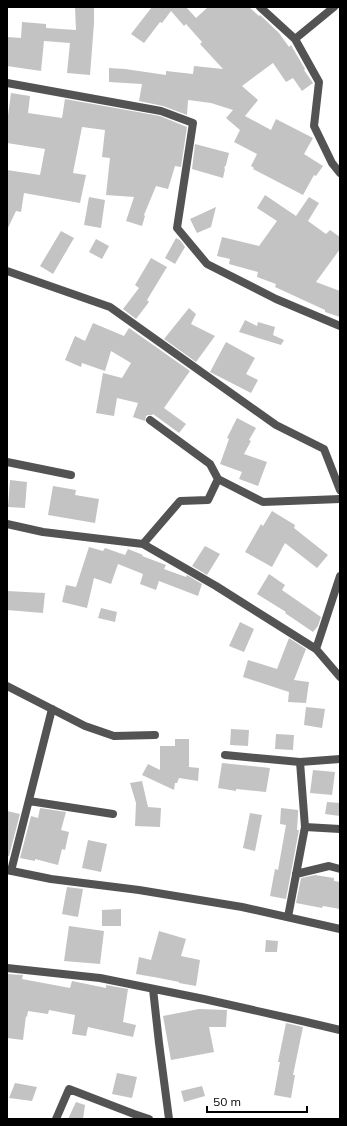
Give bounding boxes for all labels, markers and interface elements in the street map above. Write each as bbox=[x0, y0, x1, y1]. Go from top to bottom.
scale bar bbox=[207, 1088, 307, 1114]
text: 50 m bbox=[213, 1094, 241, 1109]

